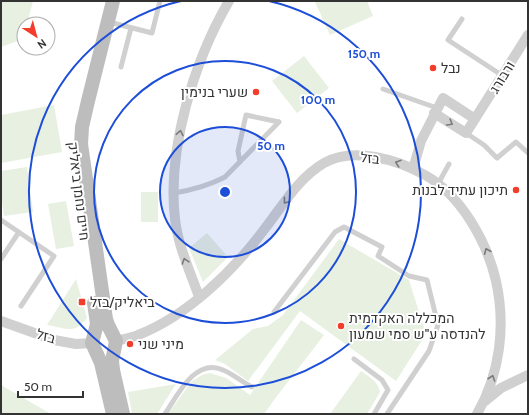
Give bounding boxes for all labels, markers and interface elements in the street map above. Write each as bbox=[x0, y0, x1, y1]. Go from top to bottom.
north arrow bbox=[16, 16, 56, 56]
text: N bbox=[35, 36, 49, 52]
text: 150 m bbox=[348, 46, 380, 61]
street label: ורבורג bbox=[485, 57, 519, 97]
place label: נבל bbox=[441, 59, 461, 77]
marker: נבל bbox=[428, 63, 438, 73]
place label: שערי בנימין bbox=[181, 83, 248, 101]
marker: שערי בנימין bbox=[251, 87, 261, 97]
text: 100 m bbox=[301, 92, 335, 107]
one-way arrow bbox=[446, 119, 453, 126]
one-way arrow bbox=[175, 129, 183, 136]
text: 50 m bbox=[257, 138, 285, 153]
street label: חיים נחמן ביאליק bbox=[64, 141, 94, 241]
street label: בזל bbox=[359, 148, 381, 168]
one-way arrow bbox=[394, 159, 401, 168]
place label: תיכון עתיד לבנות bbox=[412, 181, 508, 199]
centre of rings bbox=[218, 185, 232, 199]
marker: תיכון עתיד לבנות bbox=[511, 185, 521, 195]
one-way arrow bbox=[283, 196, 290, 203]
one-way arrow bbox=[484, 248, 492, 256]
one-way arrow bbox=[181, 257, 190, 264]
place label: ביאליק/בזל bbox=[90, 293, 155, 311]
marker: ביאליק/בזל bbox=[77, 297, 87, 307]
place label: המכללה האקדמית להנדסה ע"ש סמי שמעון bbox=[349, 309, 485, 343]
marker: המכללה האקדמית להנדסה ע"ש סמי שמעון bbox=[336, 321, 346, 331]
street label: בזל bbox=[34, 325, 59, 348]
place label: מיני שני bbox=[138, 335, 184, 353]
marker: מיני שני bbox=[125, 339, 135, 349]
scale bar bbox=[18, 373, 83, 399]
one-way arrow bbox=[488, 375, 496, 382]
text: 50 m bbox=[24, 379, 52, 394]

